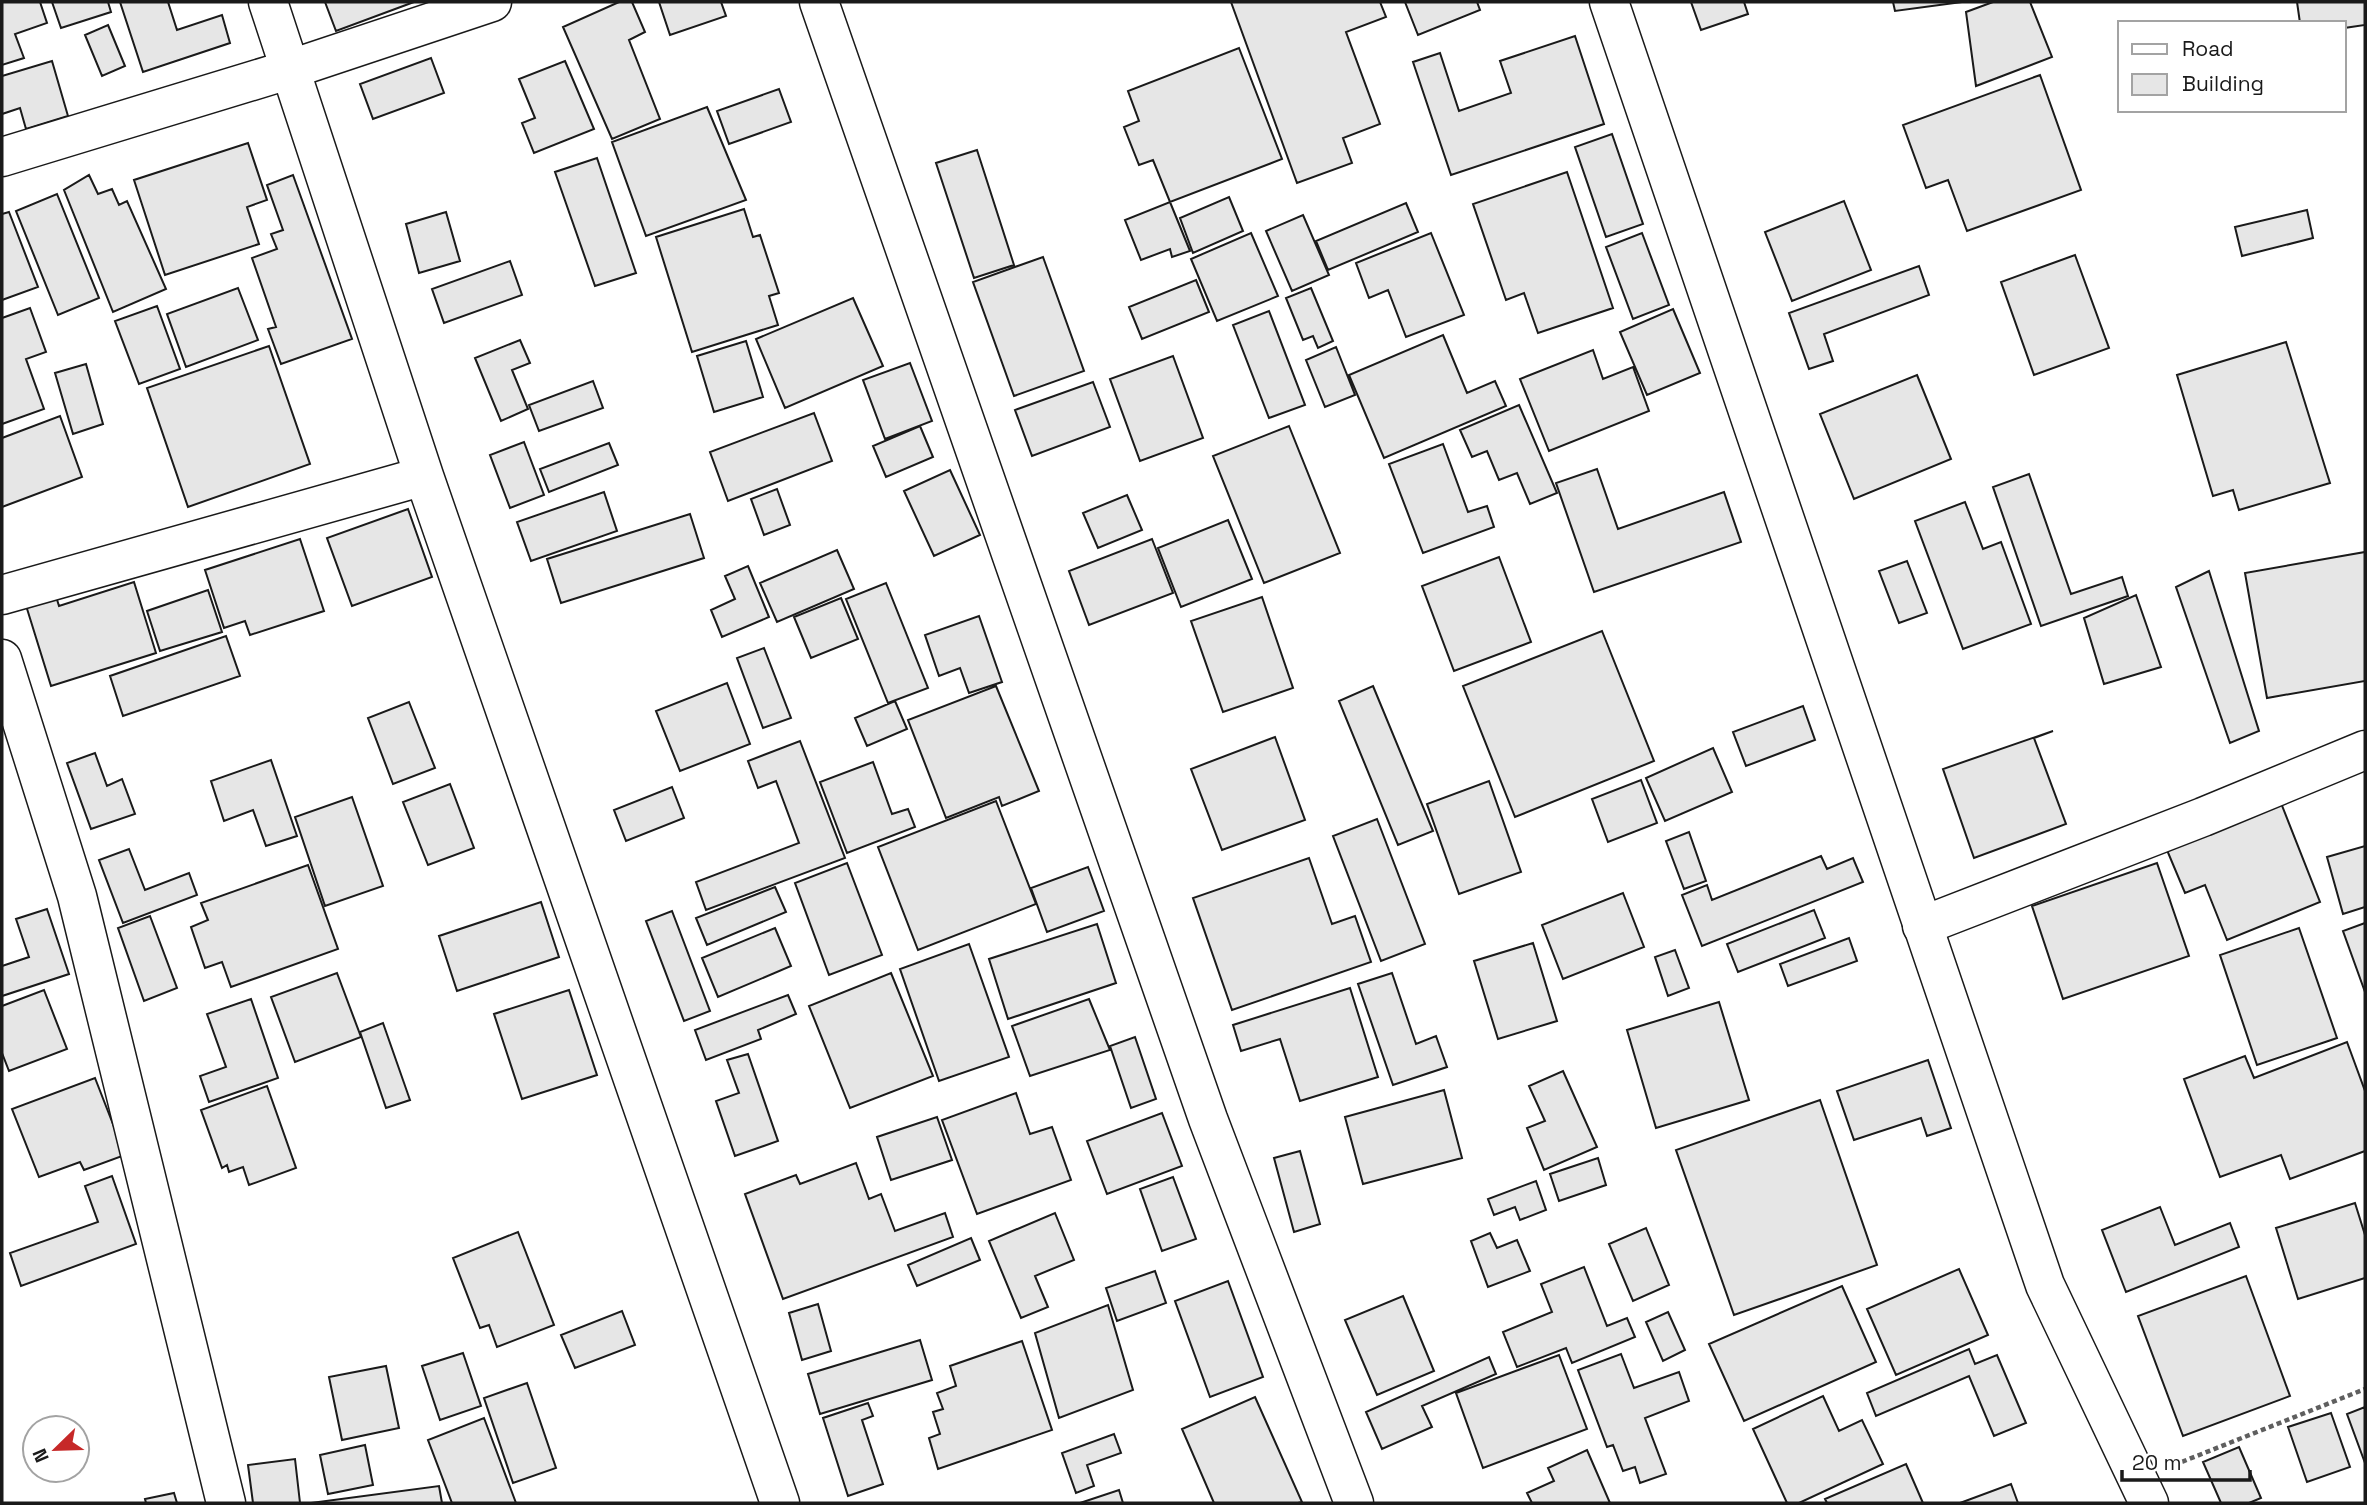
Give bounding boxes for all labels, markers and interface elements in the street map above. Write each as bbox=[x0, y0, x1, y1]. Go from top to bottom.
legend bbox=[2118, 21, 2346, 112]
text: Road bbox=[2182, 35, 2234, 62]
text: Building bbox=[2182, 70, 2264, 97]
north arrow bbox=[21, 1414, 91, 1484]
scale bar bbox=[2122, 1438, 2250, 1482]
text: N bbox=[27, 1445, 55, 1466]
text: 20 m bbox=[2132, 1449, 2182, 1476]

